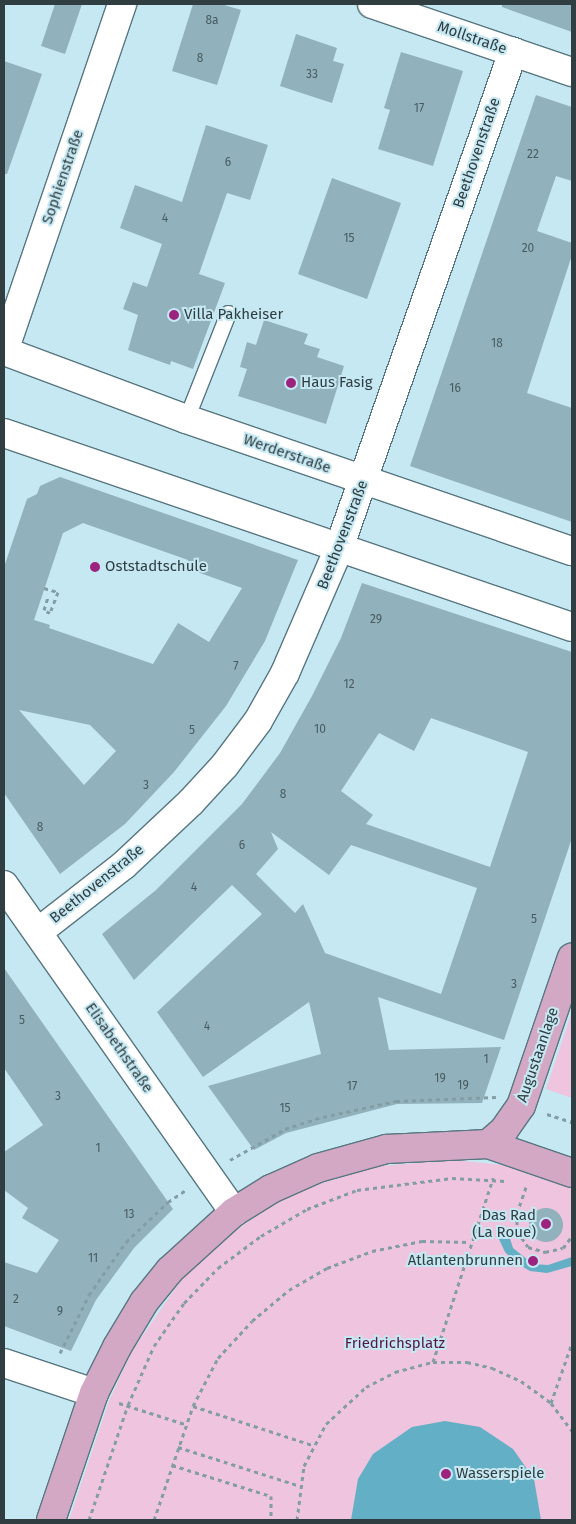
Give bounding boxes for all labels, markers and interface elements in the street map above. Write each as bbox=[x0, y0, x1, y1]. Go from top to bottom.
house number: 8a bbox=[205, 14, 219, 28]
street label: Mollstraße bbox=[435, 18, 509, 58]
house number: 8 bbox=[197, 52, 203, 66]
house number: 33 bbox=[306, 68, 318, 82]
street label: Beethovenstraße bbox=[450, 95, 504, 211]
house number: 17 bbox=[414, 102, 424, 116]
street label: Sophienstraße bbox=[38, 127, 88, 227]
house number: 22 bbox=[527, 148, 539, 162]
house number: 6 bbox=[225, 156, 231, 170]
house number: 4 bbox=[162, 212, 168, 226]
house number: 15 bbox=[343, 232, 355, 246]
house number: 20 bbox=[522, 242, 534, 256]
place label: Villa Pakheiser bbox=[184, 306, 283, 324]
marker: Villa Pakheiser bbox=[168, 309, 180, 321]
house number: 18 bbox=[491, 337, 503, 351]
place label: Haus Fasig bbox=[301, 374, 373, 392]
marker: Haus Fasig bbox=[285, 377, 297, 389]
house number: 16 bbox=[449, 382, 461, 396]
street label: Werderstraße bbox=[241, 431, 333, 477]
street label: Beethovenstraße bbox=[314, 478, 372, 592]
place label: Oststadtschule bbox=[105, 558, 207, 576]
marker: Oststadtschule bbox=[89, 561, 101, 573]
house number: 29 bbox=[370, 613, 382, 627]
house number: 7 bbox=[233, 660, 239, 674]
house number: 12 bbox=[343, 678, 355, 692]
house number: 10 bbox=[314, 723, 326, 737]
house number: 5 bbox=[189, 724, 195, 738]
house number: 3 bbox=[143, 779, 149, 793]
house number: 8 bbox=[280, 788, 286, 802]
house number: 8 bbox=[37, 821, 43, 835]
house number: 6 bbox=[239, 839, 245, 853]
street label: Beethovenstraße bbox=[46, 841, 148, 927]
house number: 4 bbox=[191, 881, 197, 895]
house number: 5 bbox=[531, 913, 537, 927]
house number: 3 bbox=[511, 978, 517, 992]
street label: Elisabethstraße bbox=[81, 1000, 157, 1096]
street label: Augustaanlage bbox=[513, 1005, 563, 1105]
house number: 5 bbox=[19, 1014, 25, 1028]
house number: 4 bbox=[204, 1020, 210, 1034]
house number: 1 bbox=[483, 1053, 489, 1067]
house number: 19 bbox=[434, 1072, 446, 1086]
house number: 19 bbox=[457, 1079, 469, 1093]
house number: 17 bbox=[347, 1080, 357, 1094]
house number: 3 bbox=[55, 1090, 61, 1104]
house number: 15 bbox=[279, 1102, 291, 1116]
house number: 1 bbox=[95, 1142, 101, 1156]
place label: Das Rad (La Roue) bbox=[472, 1206, 536, 1241]
house number: 13 bbox=[123, 1208, 135, 1222]
marker: Das Rad (La Roue) bbox=[540, 1218, 552, 1230]
house number: 11 bbox=[88, 1252, 98, 1266]
place label: Atlantenbrunnen bbox=[408, 1252, 523, 1270]
marker: Atlantenbrunnen bbox=[527, 1255, 539, 1267]
house number: 2 bbox=[13, 1293, 19, 1307]
house number: 9 bbox=[57, 1305, 63, 1319]
park label: Friedrichsplatz bbox=[345, 1335, 445, 1353]
place label: Wasserspiele bbox=[456, 1465, 544, 1483]
marker: Wasserspiele bbox=[440, 1468, 452, 1480]

